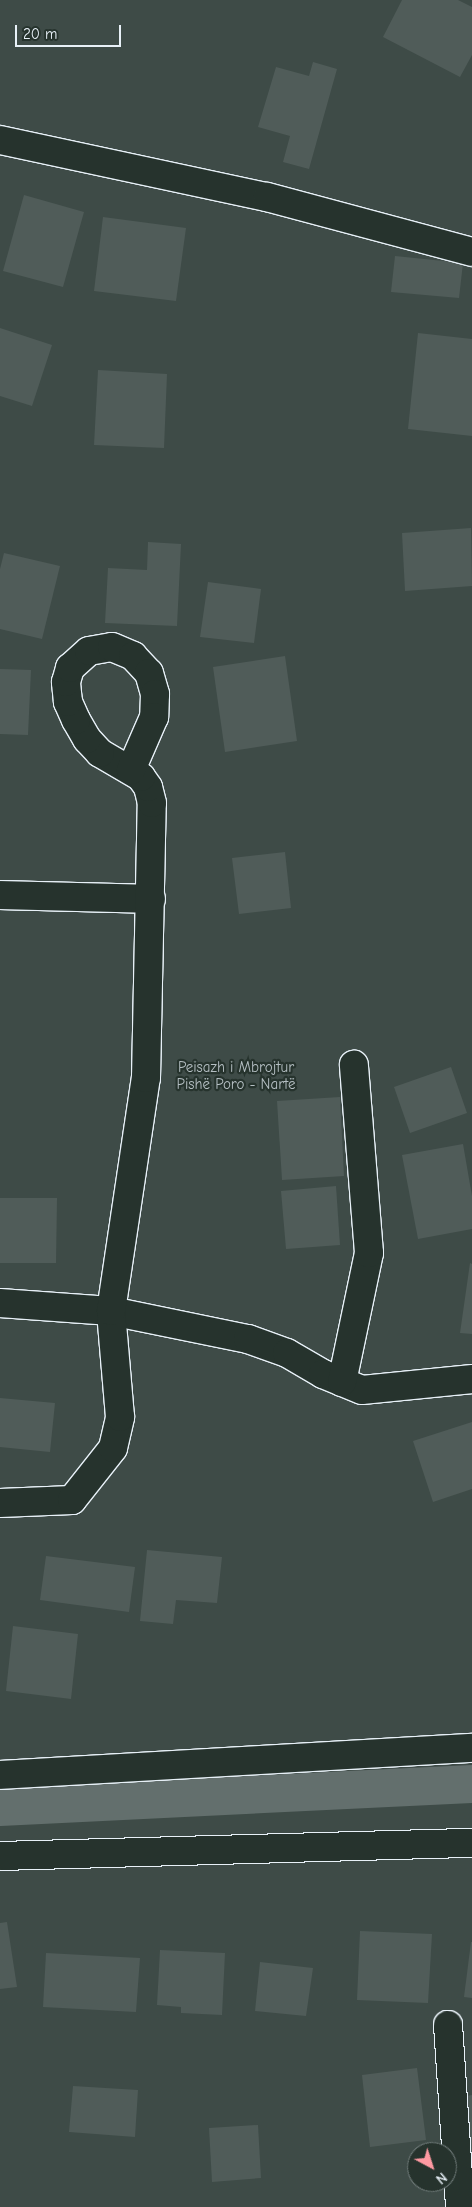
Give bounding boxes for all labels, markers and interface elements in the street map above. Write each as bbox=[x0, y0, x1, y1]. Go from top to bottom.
scale bar bbox=[18, 15, 124, 47]
text: 20 m bbox=[23, 25, 57, 43]
park label: Peisazh i Mbrojtur Pishë Poro - Nartë bbox=[177, 1058, 295, 1093]
north arrow bbox=[407, 2142, 457, 2192]
text: N bbox=[432, 2169, 450, 2188]

